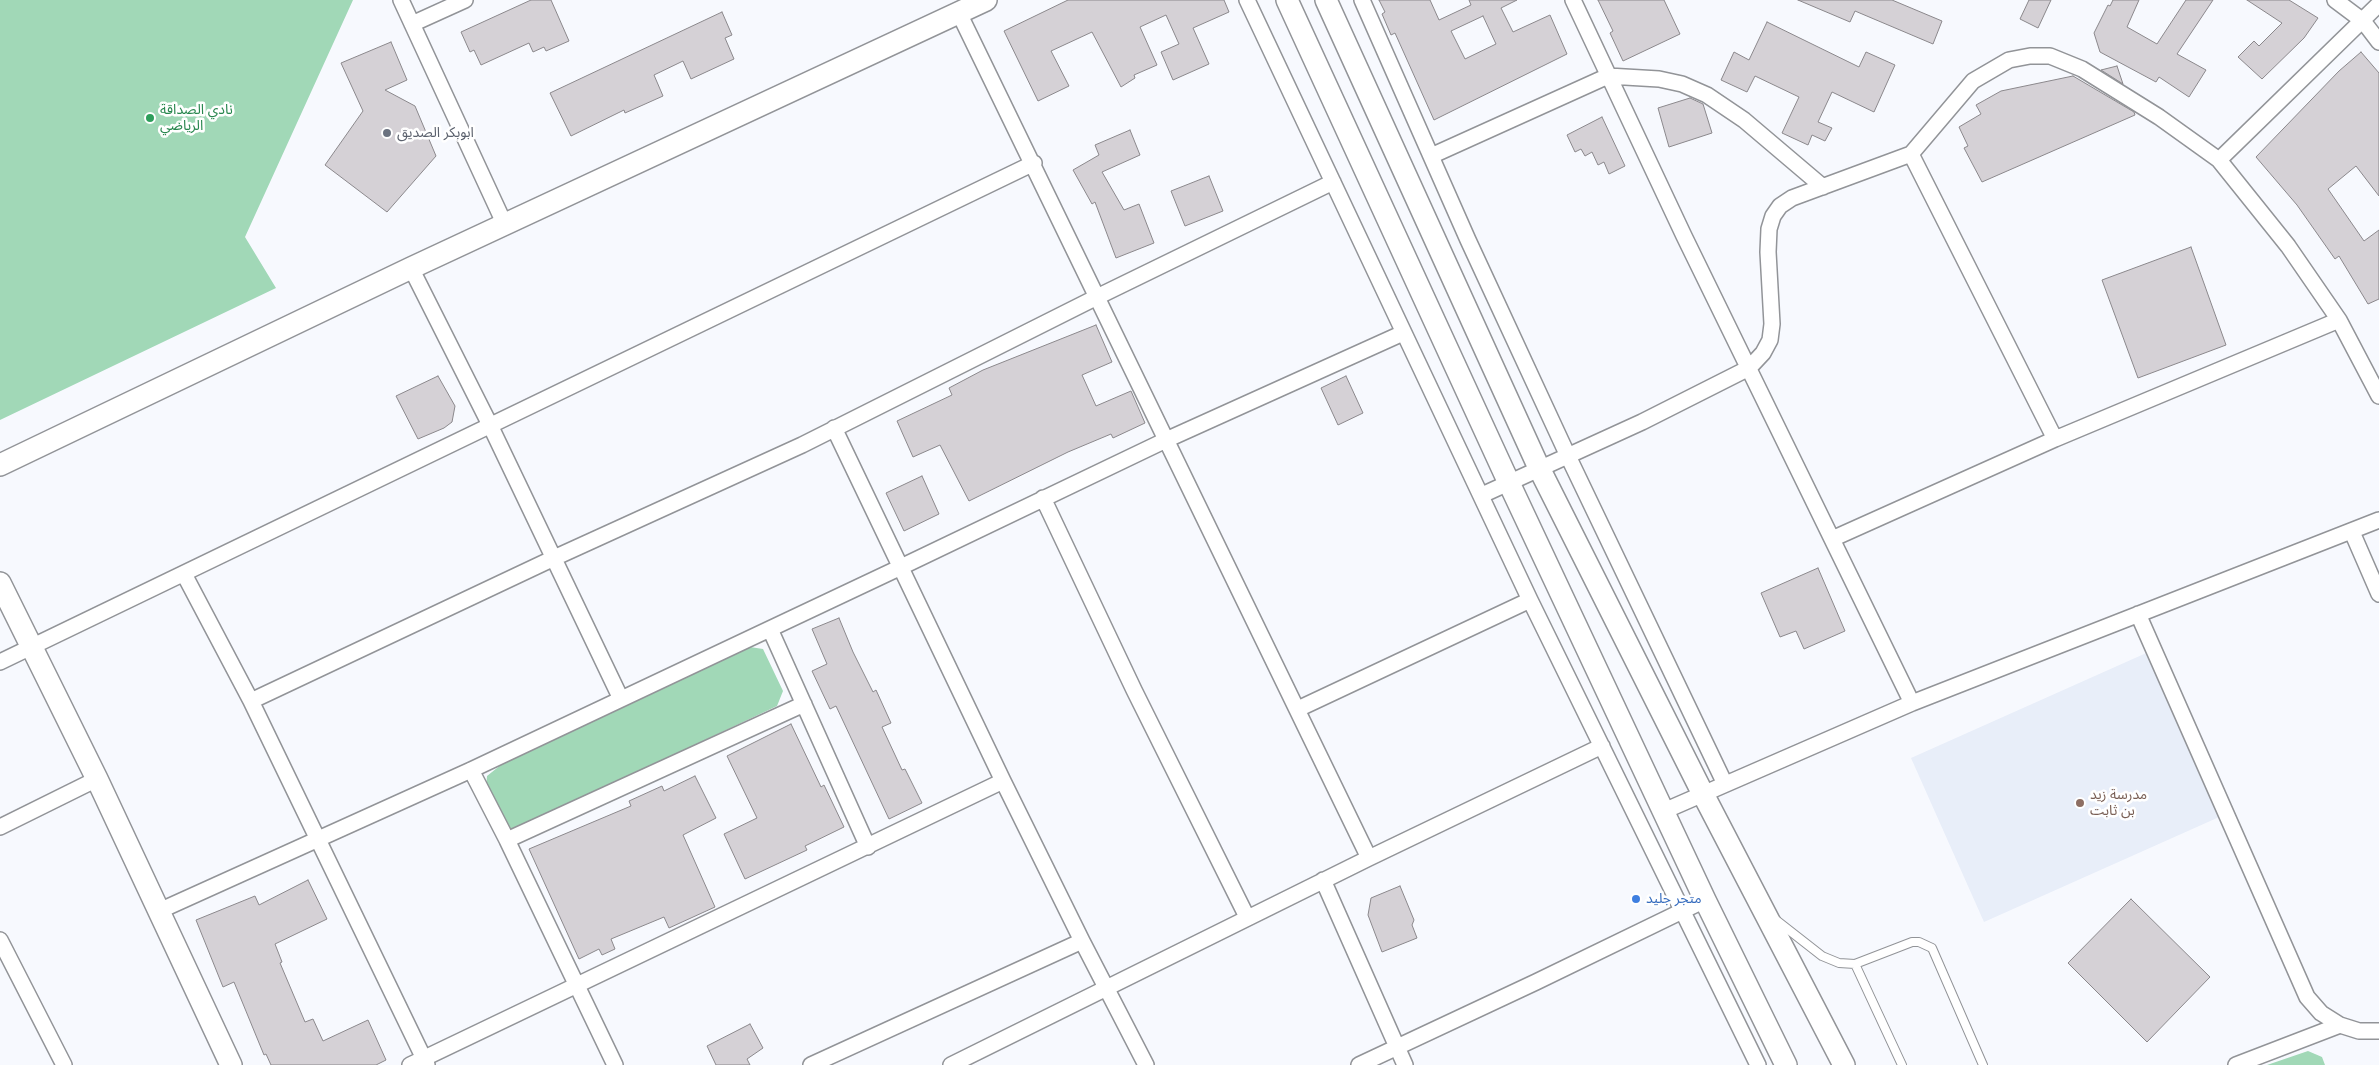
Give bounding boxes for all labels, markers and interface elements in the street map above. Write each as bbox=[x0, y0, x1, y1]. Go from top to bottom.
place label: نادي الصداقة الرياضي bbox=[160, 102, 233, 134]
marker: نادي الصداقة الرياضي bbox=[144, 112, 156, 124]
place label: ابوبكر الصديق bbox=[397, 125, 474, 141]
marker: ابوبكر الصديق bbox=[381, 127, 393, 139]
place label: مدرسة زيد بن ثابت bbox=[2090, 787, 2147, 820]
marker: مدرسة زيد بن ثابت bbox=[2074, 797, 2086, 809]
place label: متجر جليد bbox=[1646, 891, 1702, 907]
marker: متجر جليد bbox=[1630, 893, 1642, 905]

